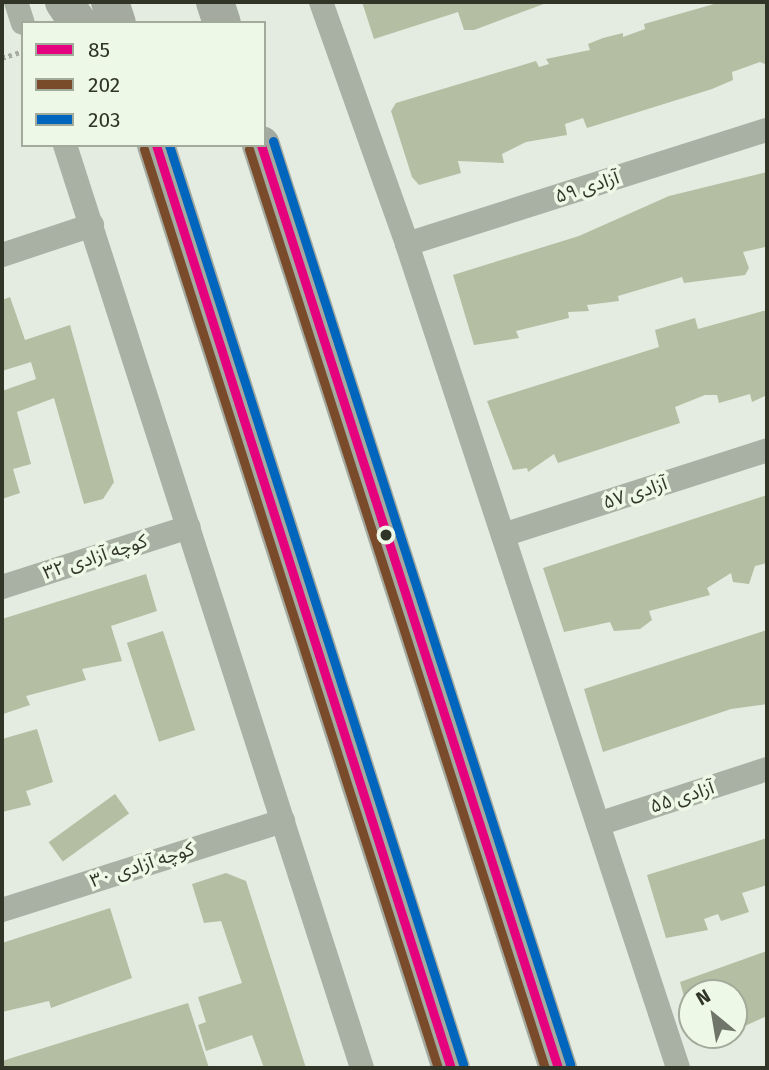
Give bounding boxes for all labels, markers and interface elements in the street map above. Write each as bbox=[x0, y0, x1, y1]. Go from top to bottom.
legend bbox=[21, 21, 266, 147]
text: 85 bbox=[88, 37, 110, 63]
text: 202 bbox=[88, 72, 120, 98]
text: 203 bbox=[88, 107, 120, 133]
street label: آزادی ۵۹ bbox=[552, 166, 622, 208]
street label: آزادی ۵۷ bbox=[600, 472, 670, 514]
unlabelled marker bbox=[379, 528, 393, 542]
street label: کوچه آزادی ۳۲ bbox=[40, 529, 150, 585]
street label: آزادی ۵۵ bbox=[647, 776, 717, 818]
street label: کوچه آزادی ۳۰ bbox=[87, 837, 197, 893]
north arrow bbox=[678, 979, 748, 1049]
text: N bbox=[692, 984, 714, 1010]

